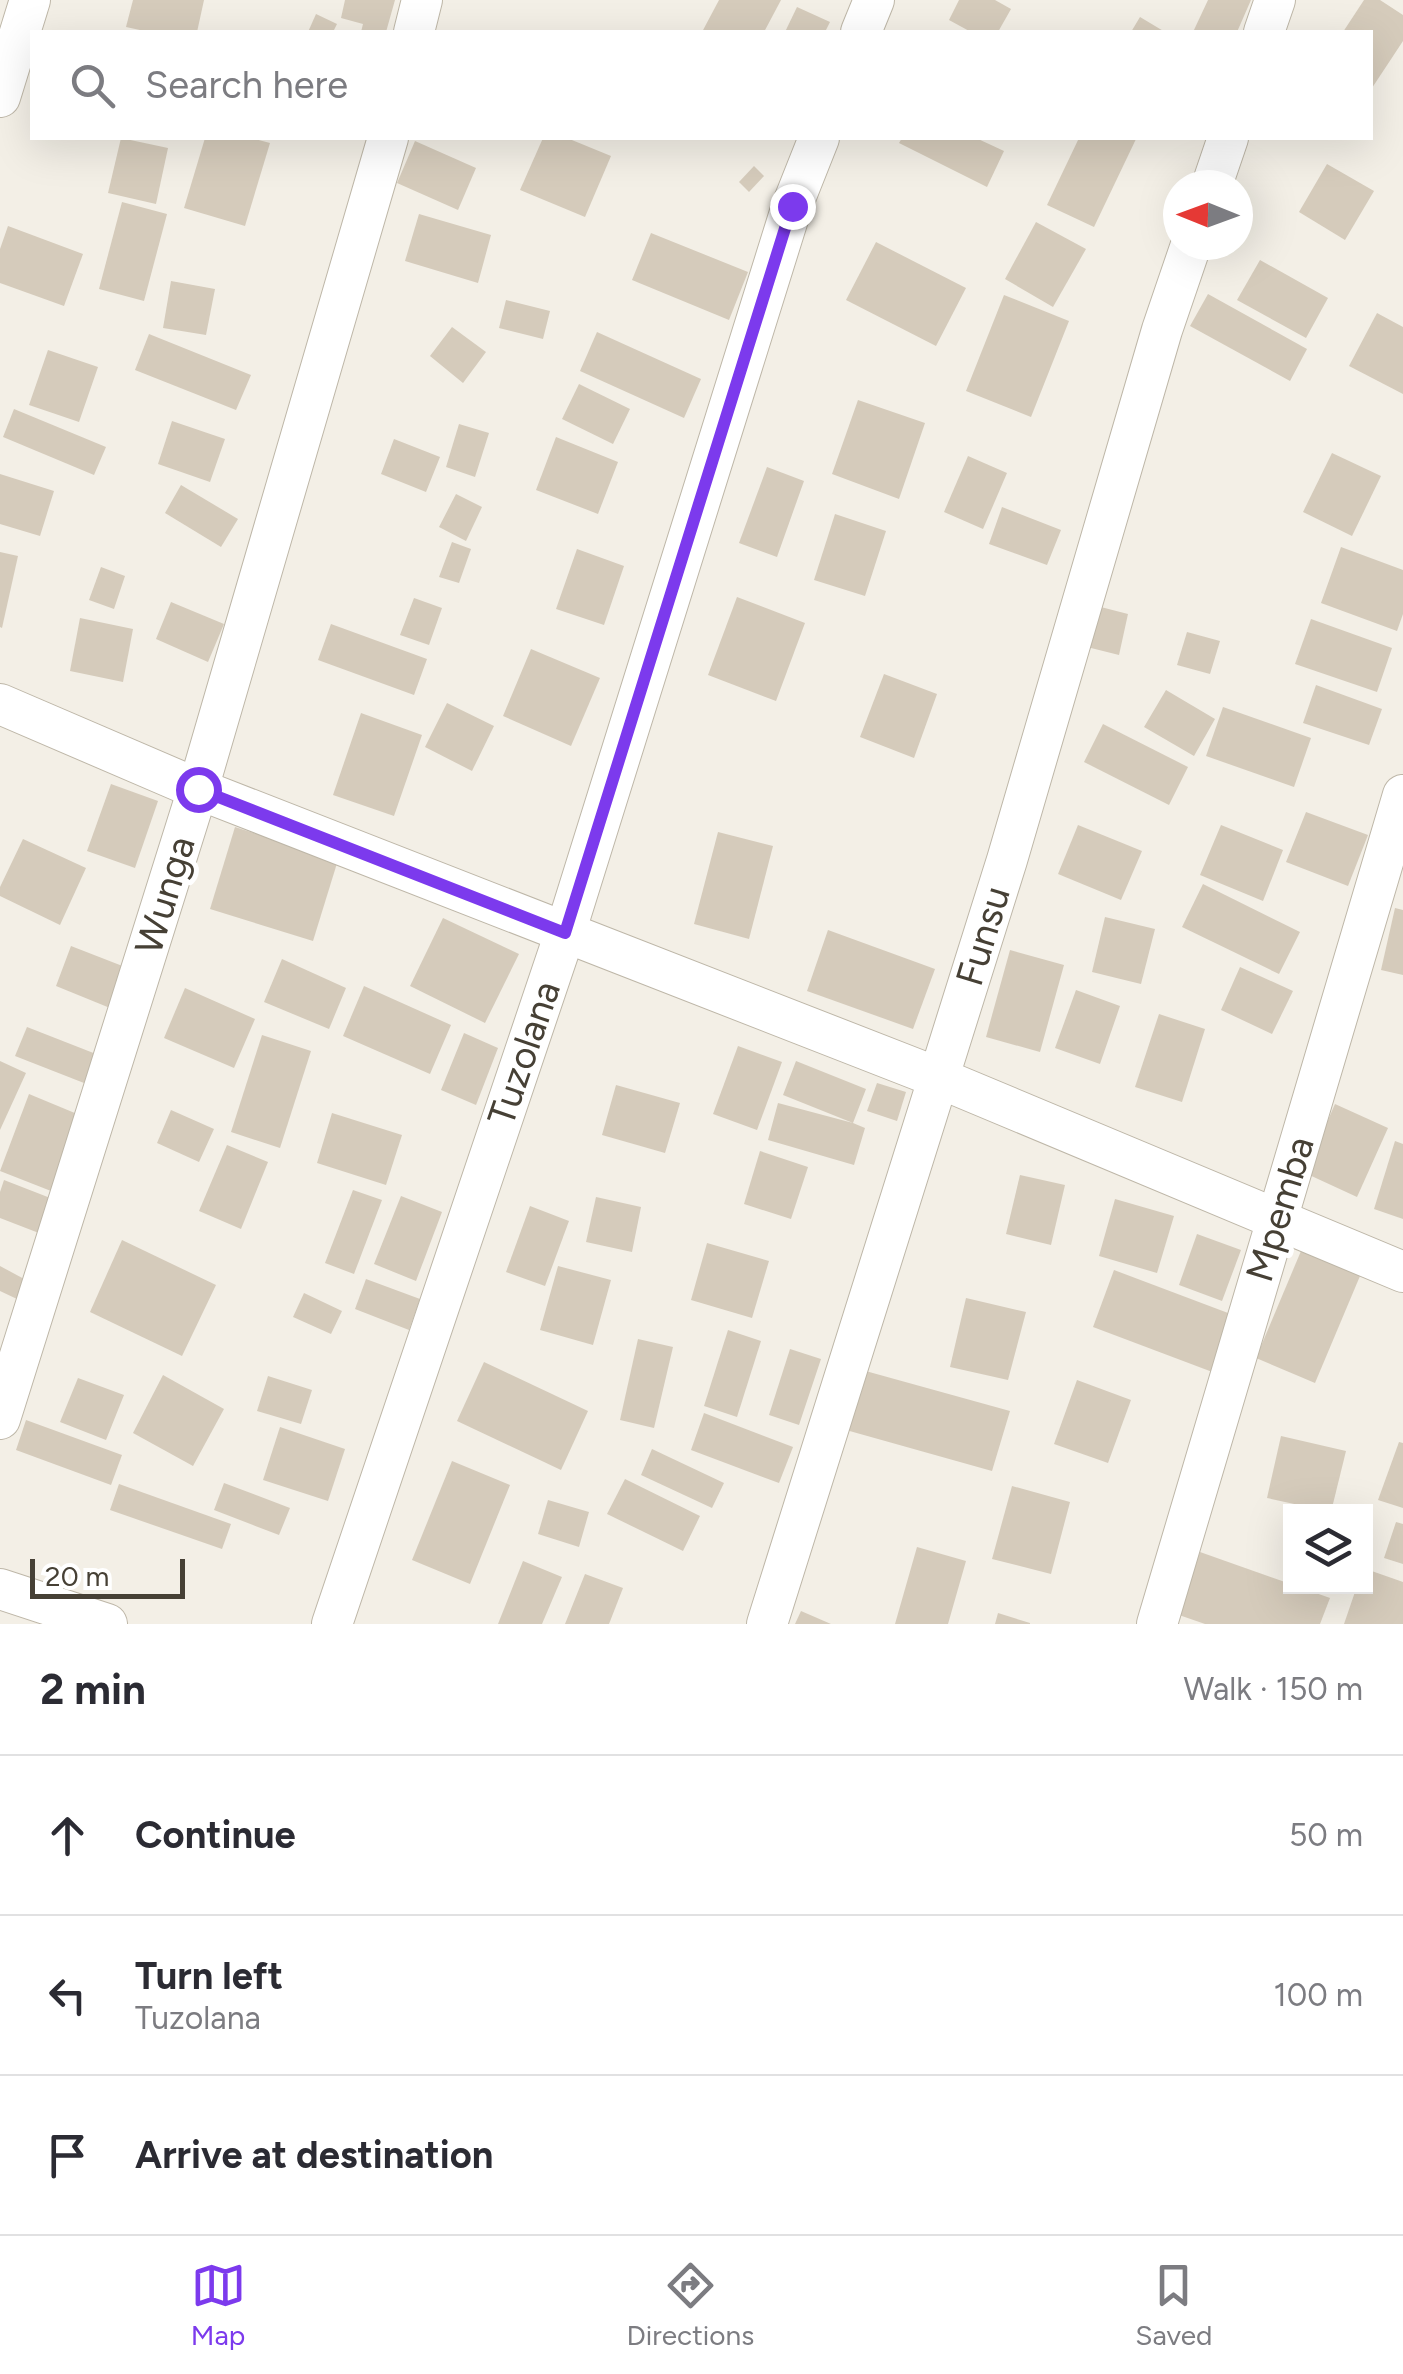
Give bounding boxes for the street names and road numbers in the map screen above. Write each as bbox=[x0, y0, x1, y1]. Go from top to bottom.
street label: Wunga bbox=[125, 831, 205, 959]
street label: Funsu bbox=[946, 881, 1020, 991]
street label: Tuzolana bbox=[478, 975, 570, 1131]
street label: Mpemba bbox=[1236, 1131, 1324, 1287]

